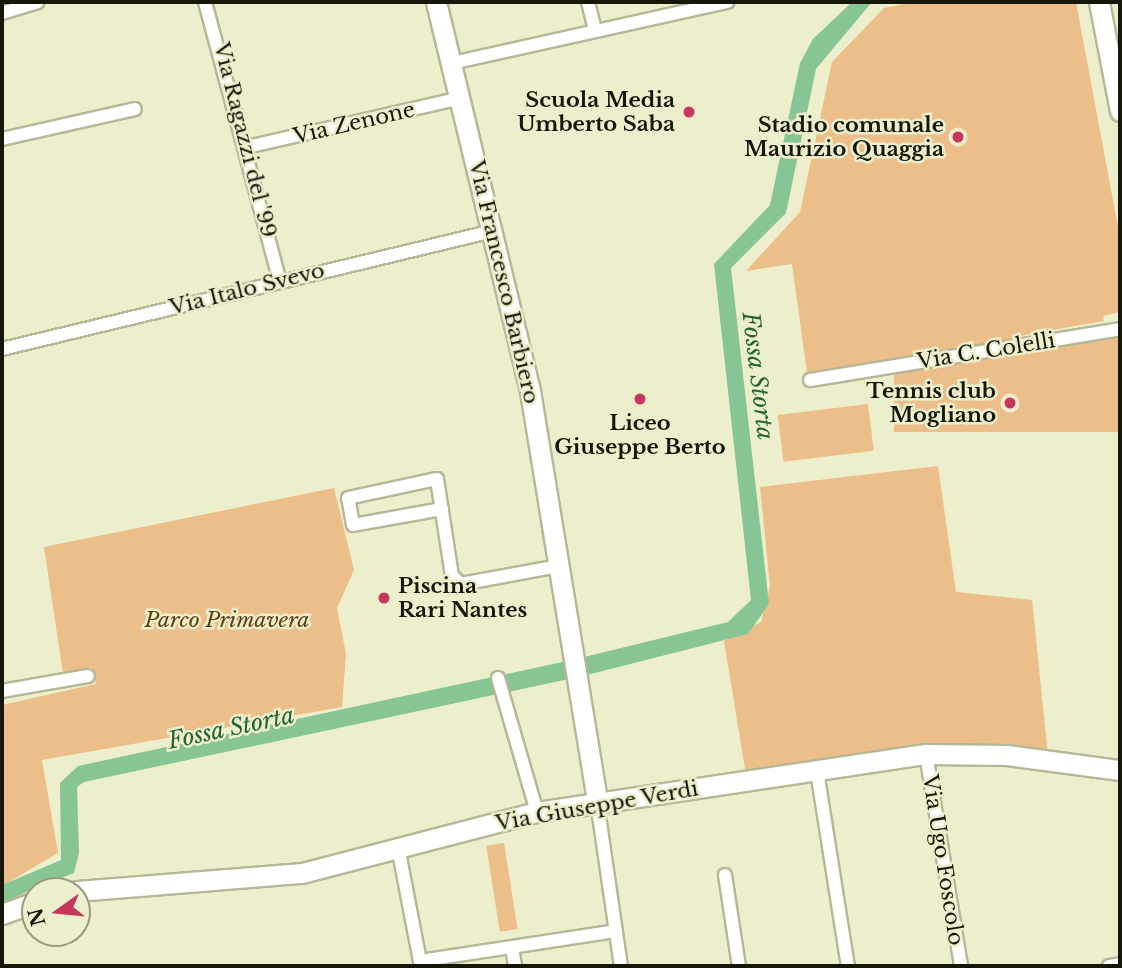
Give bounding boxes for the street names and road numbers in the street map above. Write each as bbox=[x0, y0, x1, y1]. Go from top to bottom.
street label: Via Ragazzi del '99 bbox=[209, 40, 281, 240]
street label: Via Zenone bbox=[291, 97, 417, 149]
street label: Via Francesco Barbiero bbox=[464, 158, 544, 406]
street label: Via Italo Svevo bbox=[167, 258, 327, 320]
street label: Via C. Colelli bbox=[915, 328, 1057, 374]
street label: Via Ugo Foscolo bbox=[917, 773, 969, 947]
street label: Via Giuseppe Verdi bbox=[493, 776, 701, 836]

